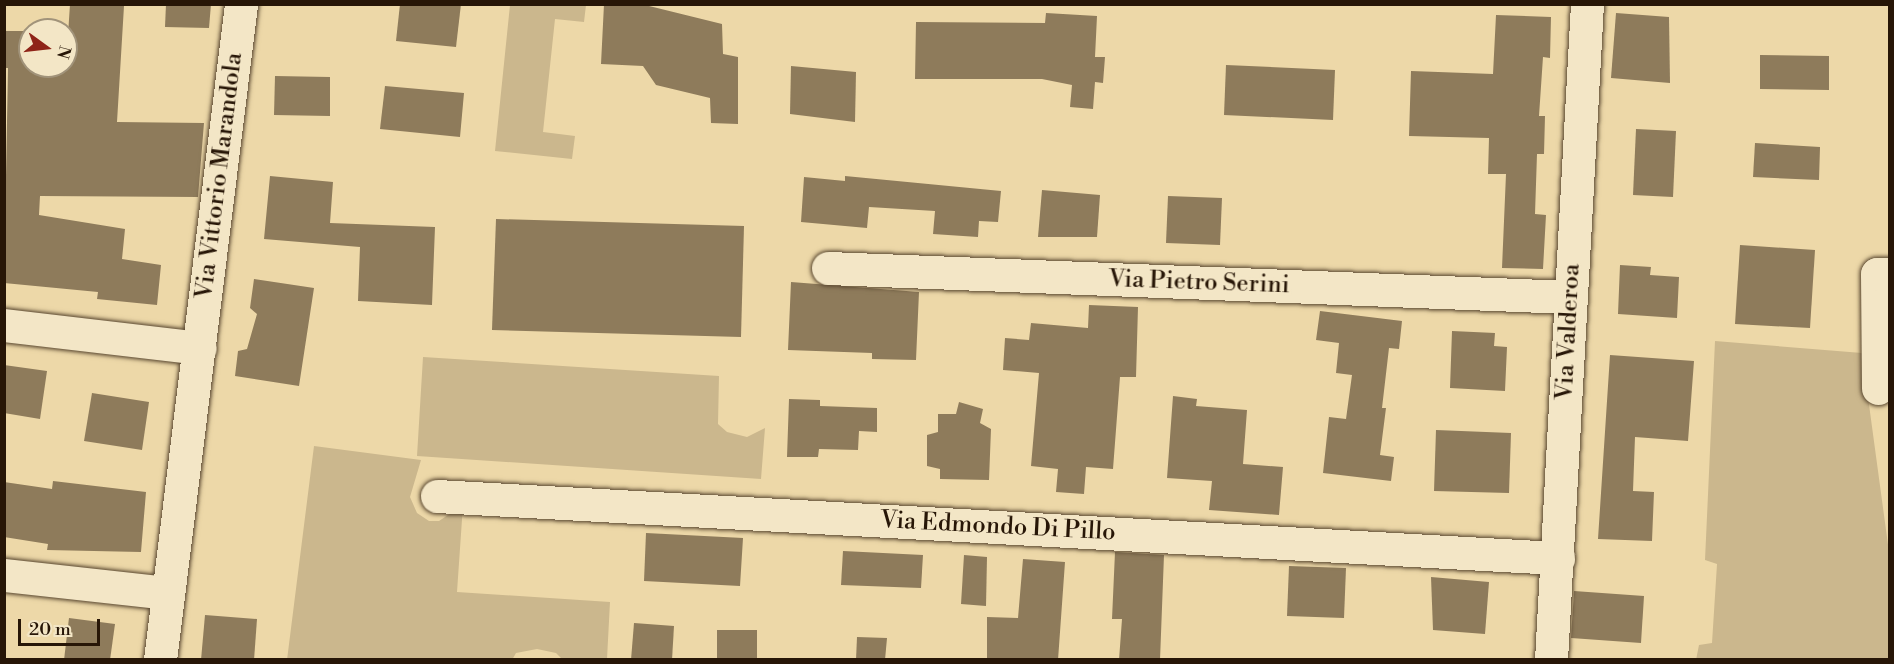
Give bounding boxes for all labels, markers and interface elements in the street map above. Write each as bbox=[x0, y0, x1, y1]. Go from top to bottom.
north arrow bbox=[18, 18, 78, 78]
text: N bbox=[52, 43, 75, 61]
street label: Via Vittorio Marandola bbox=[191, 51, 249, 301]
street label: Via Valderoa bbox=[1551, 263, 1587, 401]
street label: Via Pietro Serini bbox=[1108, 265, 1290, 301]
street label: Via Edmondo Di Pillo bbox=[880, 506, 1116, 548]
scale bar bbox=[21, 607, 104, 645]
text: 20 m bbox=[29, 618, 71, 641]

